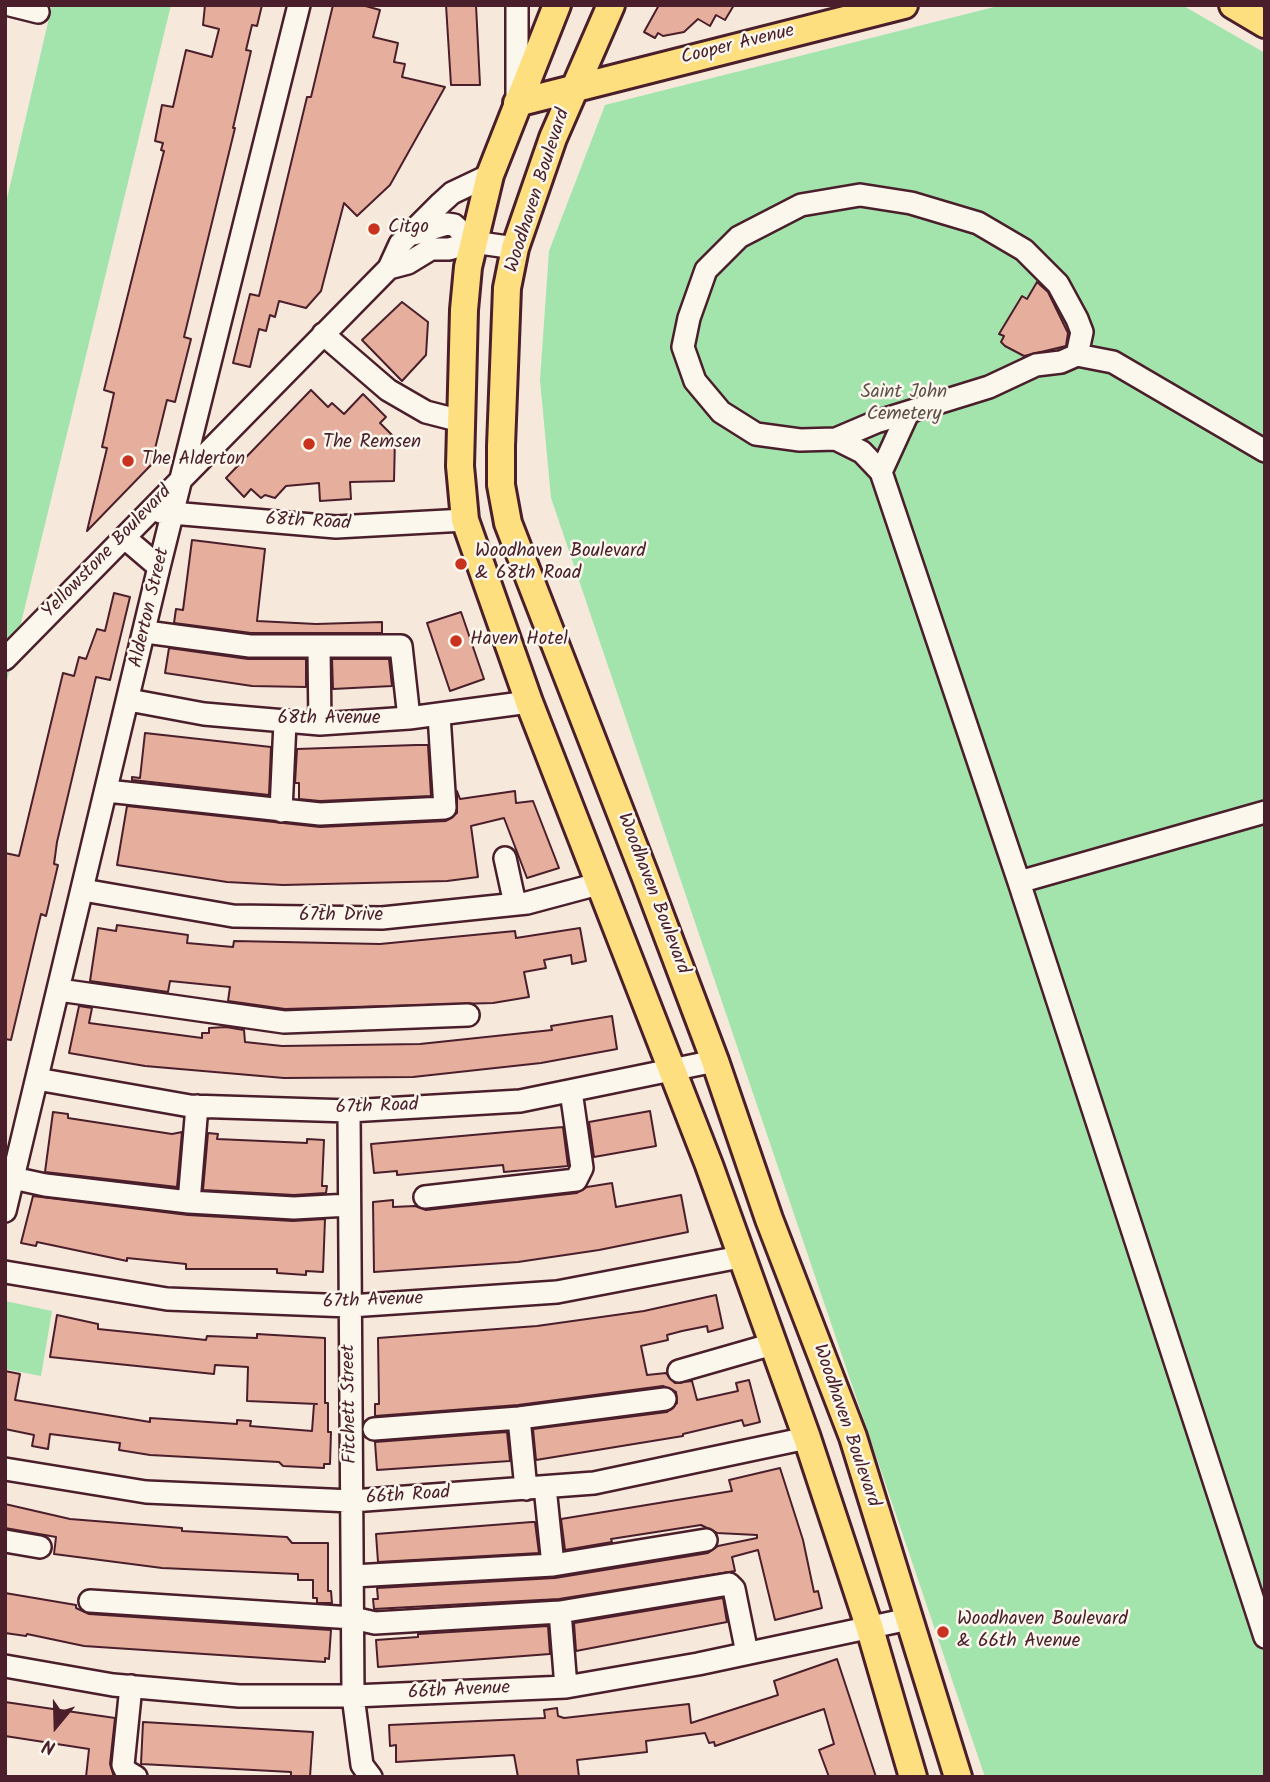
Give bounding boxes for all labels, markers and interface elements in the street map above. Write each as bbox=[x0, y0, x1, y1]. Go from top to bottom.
street label: Cooper Avenue bbox=[679, 21, 797, 71]
street label: Woodhaven Boulevard bbox=[502, 106, 576, 276]
place label: Citgo bbox=[388, 218, 429, 240]
marker: Citgo bbox=[366, 221, 382, 237]
park label: Saint John Cemetery bbox=[861, 383, 947, 427]
place label: The Remsen bbox=[323, 433, 421, 455]
marker: The Remsen bbox=[301, 436, 317, 452]
place label: The Alderton bbox=[142, 450, 245, 472]
marker: The Alderton bbox=[120, 453, 136, 469]
street label: Yellowstone Boulevard bbox=[39, 482, 177, 624]
street label: 68th Road bbox=[265, 509, 351, 537]
place label: Woodhaven Boulevard & 68th Road bbox=[475, 542, 646, 586]
street label: Alderton Street bbox=[126, 546, 176, 670]
marker: Woodhaven Boulevard & 68th Road bbox=[453, 556, 469, 572]
place label: Haven Hotel bbox=[470, 630, 568, 652]
marker: Haven Hotel bbox=[448, 633, 464, 649]
street label: 68th Avenue bbox=[277, 709, 381, 731]
street label: Woodhaven Boulevard bbox=[611, 810, 693, 978]
street label: 67th Drive bbox=[299, 906, 383, 928]
street label: 67th Road bbox=[335, 1095, 419, 1121]
street label: 67th Avenue bbox=[322, 1289, 424, 1315]
street label: Woodhaven Boulevard bbox=[806, 1342, 884, 1510]
street label: Fitchett Street bbox=[339, 1344, 363, 1464]
street label: 66th Road bbox=[365, 1483, 451, 1511]
place label: Woodhaven Boulevard & 66th Avenue bbox=[957, 1610, 1128, 1654]
marker: Woodhaven Boulevard & 66th Avenue bbox=[935, 1624, 951, 1640]
street label: 66th Avenue bbox=[407, 1678, 511, 1706]
north arrow bbox=[21, 1691, 91, 1761]
text: N bbox=[39, 1730, 60, 1762]

